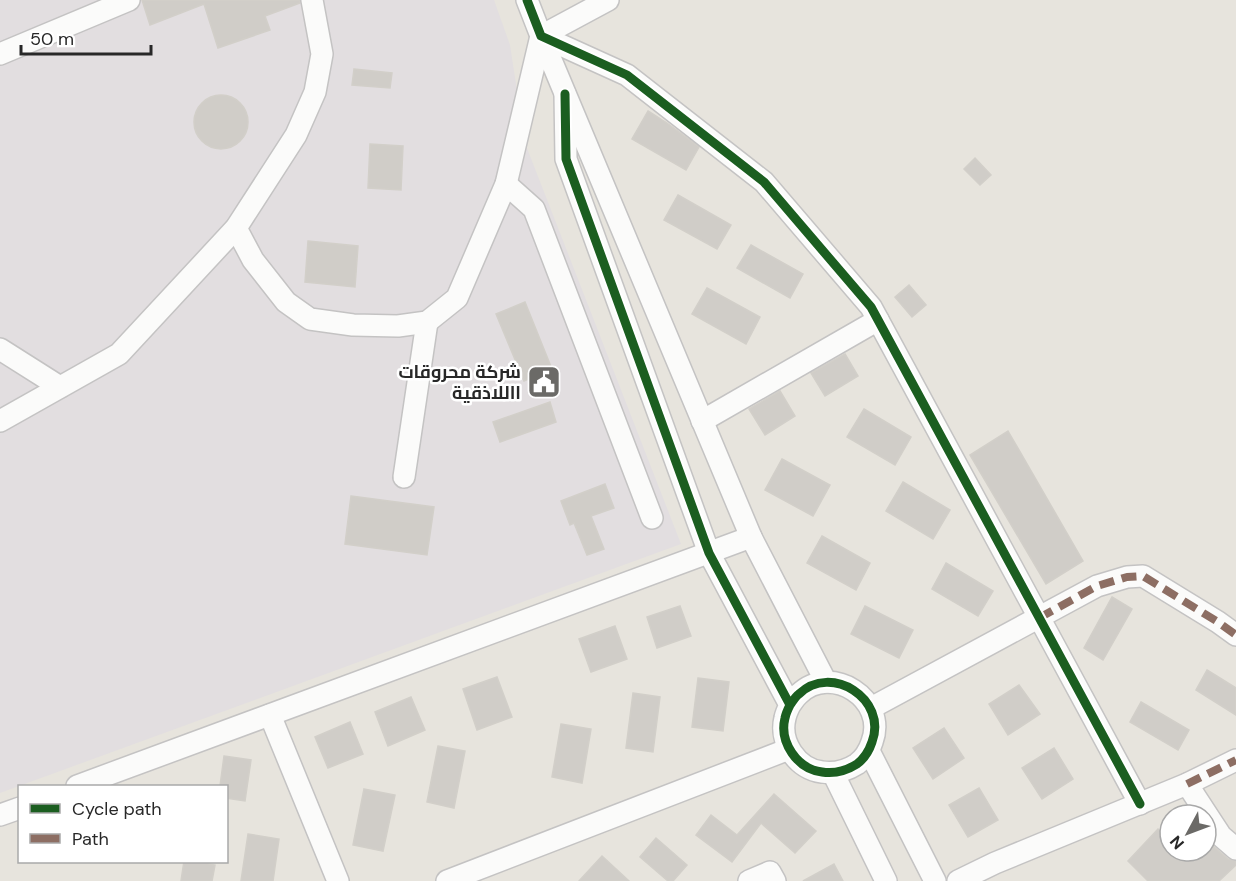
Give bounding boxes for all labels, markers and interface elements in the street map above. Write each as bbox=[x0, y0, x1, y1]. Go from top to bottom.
scale bar bbox=[21, 18, 152, 56]
text: 50 m bbox=[30, 27, 74, 51]
place label: شركة محروقات االلاذقية bbox=[398, 360, 521, 405]
public building icon: شركة محروقات االلاذقية bbox=[526, 364, 562, 400]
legend bbox=[18, 785, 228, 863]
text: Cycle path bbox=[72, 797, 162, 821]
north arrow bbox=[1158, 803, 1218, 863]
text: Path bbox=[72, 827, 109, 851]
text: N bbox=[1165, 831, 1189, 854]

